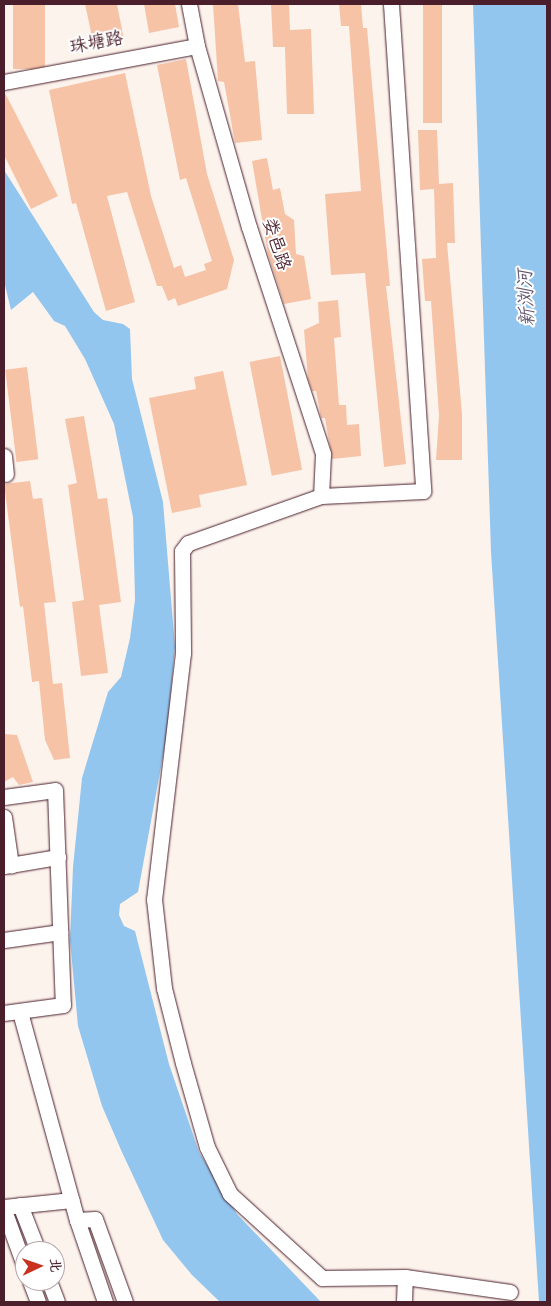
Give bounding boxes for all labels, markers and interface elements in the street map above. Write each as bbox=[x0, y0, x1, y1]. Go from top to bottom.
street label: 珠塘路 bbox=[69, 30, 125, 60]
street label: 娄邑路 bbox=[255, 216, 293, 274]
water label: 新浏河 bbox=[516, 269, 542, 327]
north arrow bbox=[15, 1241, 65, 1291]
text: 北 bbox=[44, 1258, 64, 1273]

